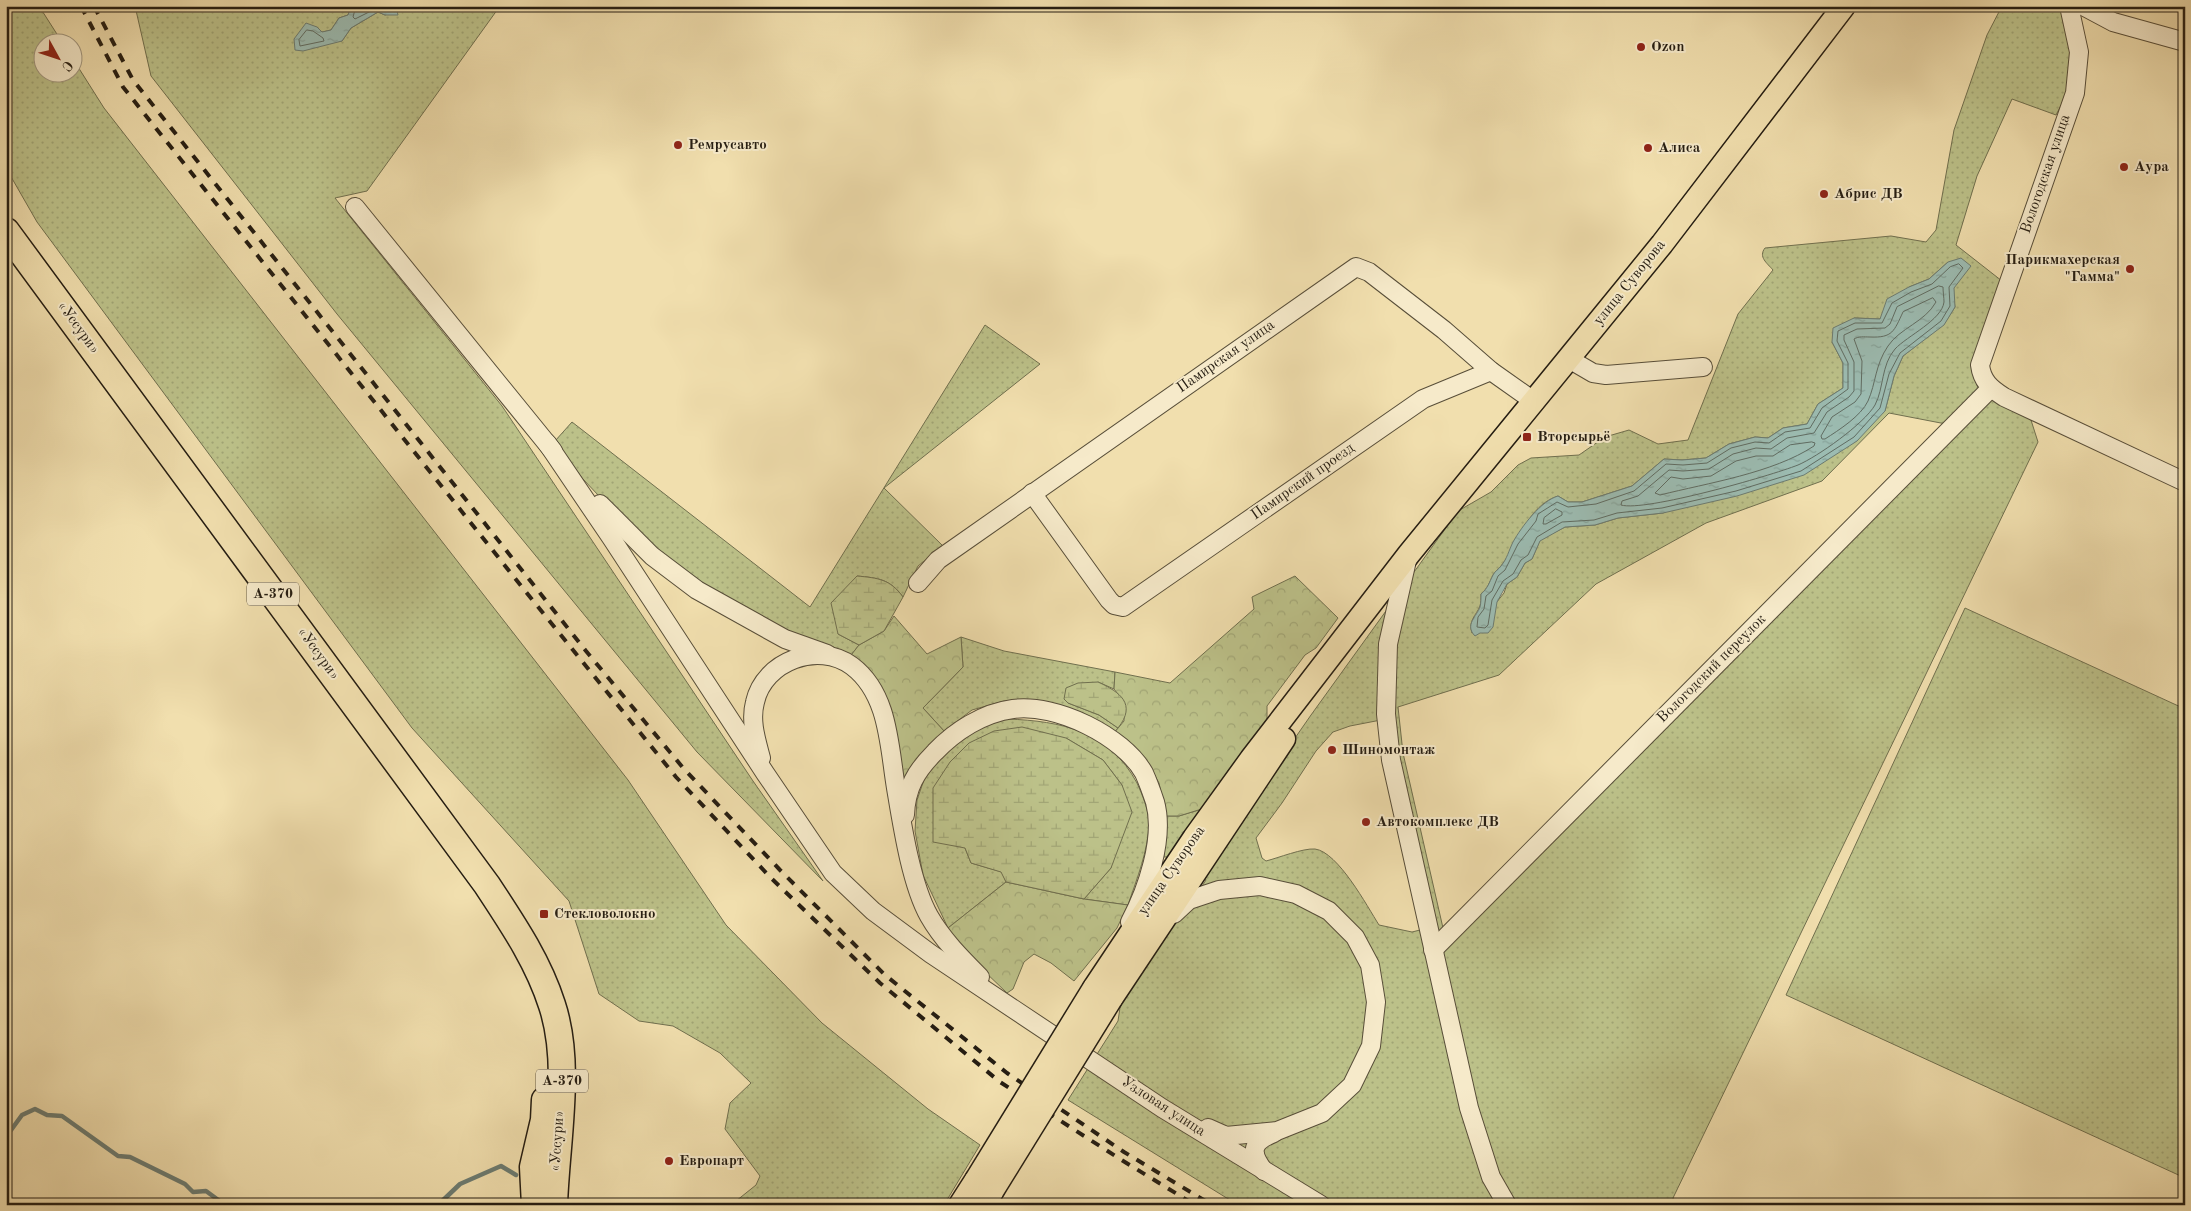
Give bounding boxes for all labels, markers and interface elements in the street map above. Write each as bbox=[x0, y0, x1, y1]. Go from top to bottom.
north arrow bbox=[32, 32, 82, 82]
place label: Ozon bbox=[1651, 40, 1684, 55]
marker: Ozon bbox=[1635, 41, 1647, 53]
text: С bbox=[59, 58, 76, 74]
street label: Вологодская улица bbox=[2019, 112, 2074, 235]
place label: Ремрусавто bbox=[688, 138, 767, 153]
marker: Ремрусавто bbox=[672, 139, 684, 151]
place label: Алиса bbox=[1658, 141, 1701, 156]
marker: Алиса bbox=[1642, 142, 1654, 154]
place label: Аура bbox=[2134, 160, 2169, 175]
marker: Аура bbox=[2118, 161, 2130, 173]
place label: Абрис ДВ bbox=[1834, 187, 1903, 202]
marker: Абрис ДВ bbox=[1818, 188, 1830, 200]
street label: улица Суворова bbox=[1591, 237, 1669, 329]
place label: Парикмахерская "Гамма" bbox=[2005, 253, 2120, 285]
marker: Парикмахерская "Гамма" bbox=[2124, 263, 2136, 275]
street label: «Уссури» bbox=[54, 299, 102, 357]
street label: Памирская улица bbox=[1174, 317, 1278, 396]
place label: Вторсырьё bbox=[1537, 430, 1610, 445]
marker: Вторсырьё bbox=[1521, 431, 1533, 443]
street label: Памирский проезд bbox=[1249, 440, 1358, 523]
road number: А-370 bbox=[247, 582, 299, 606]
street label: Вологодский переулок bbox=[1655, 611, 1770, 726]
street label: «Уссури» bbox=[294, 625, 342, 683]
place label: Шиномонтаж bbox=[1342, 743, 1435, 758]
marker: Шиномонтаж bbox=[1326, 744, 1338, 756]
place label: Автокомплекс ДВ bbox=[1376, 815, 1499, 830]
marker: Автокомплекс ДВ bbox=[1360, 816, 1372, 828]
street label: улица Суворова bbox=[1136, 823, 1209, 918]
place label: Стекловолокно bbox=[554, 907, 656, 922]
marker: Стекловолокно bbox=[538, 908, 550, 920]
road number: А-370 bbox=[536, 1070, 588, 1092]
street label: Узловая улица bbox=[1118, 1074, 1208, 1140]
street label: «Уссури» bbox=[548, 1110, 568, 1172]
place label: Европарт bbox=[679, 1154, 744, 1169]
marker: Европарт bbox=[663, 1155, 675, 1167]

